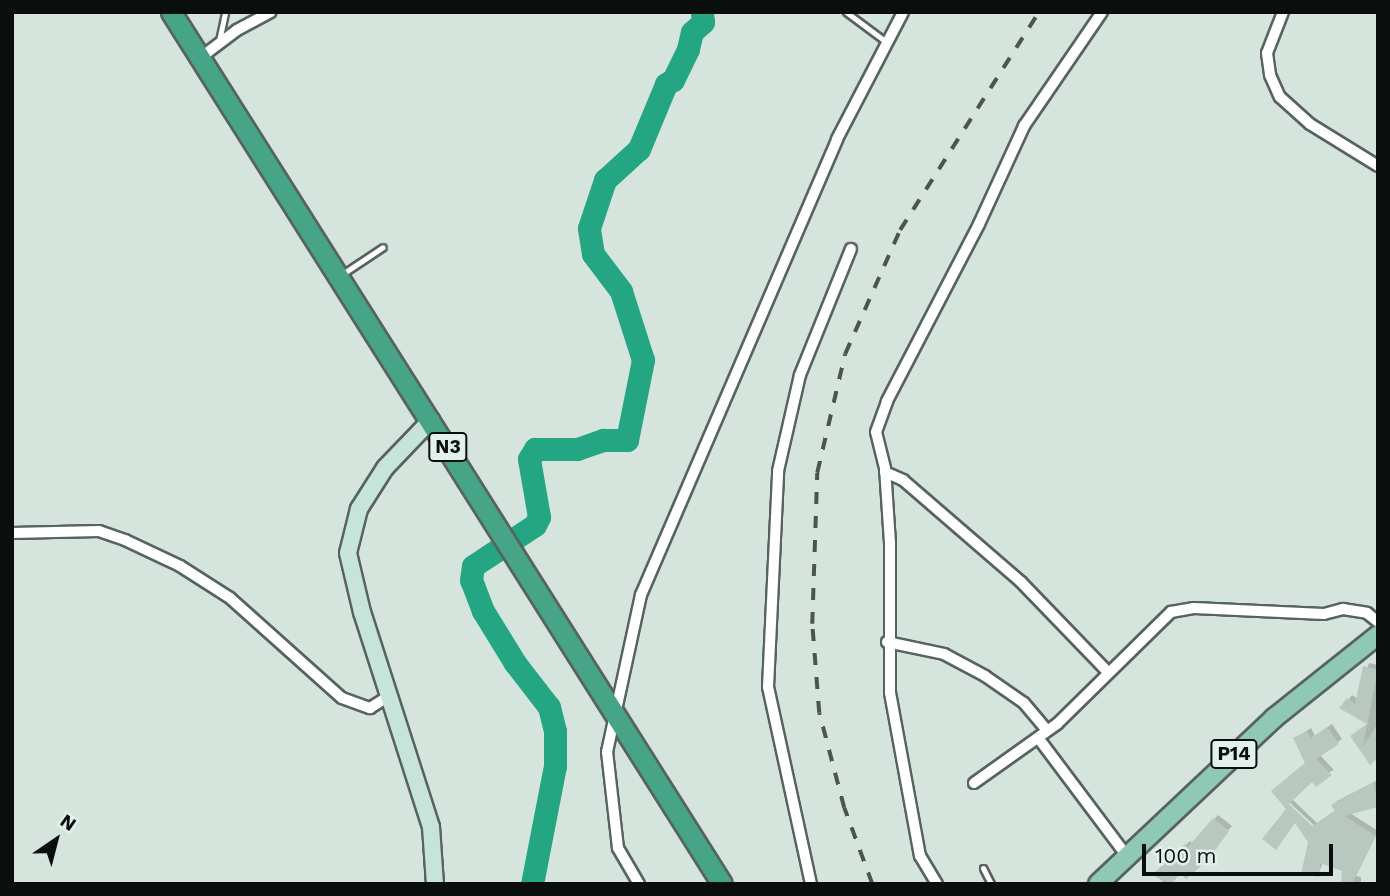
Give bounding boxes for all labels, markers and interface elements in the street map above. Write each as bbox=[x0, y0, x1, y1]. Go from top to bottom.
road number: N3 bbox=[427, 432, 469, 462]
road number: P14 bbox=[1210, 738, 1258, 769]
north arrow bbox=[21, 805, 91, 875]
text: N bbox=[56, 809, 81, 836]
scale bar bbox=[1145, 830, 1336, 874]
text: 100 m bbox=[1155, 843, 1217, 868]

